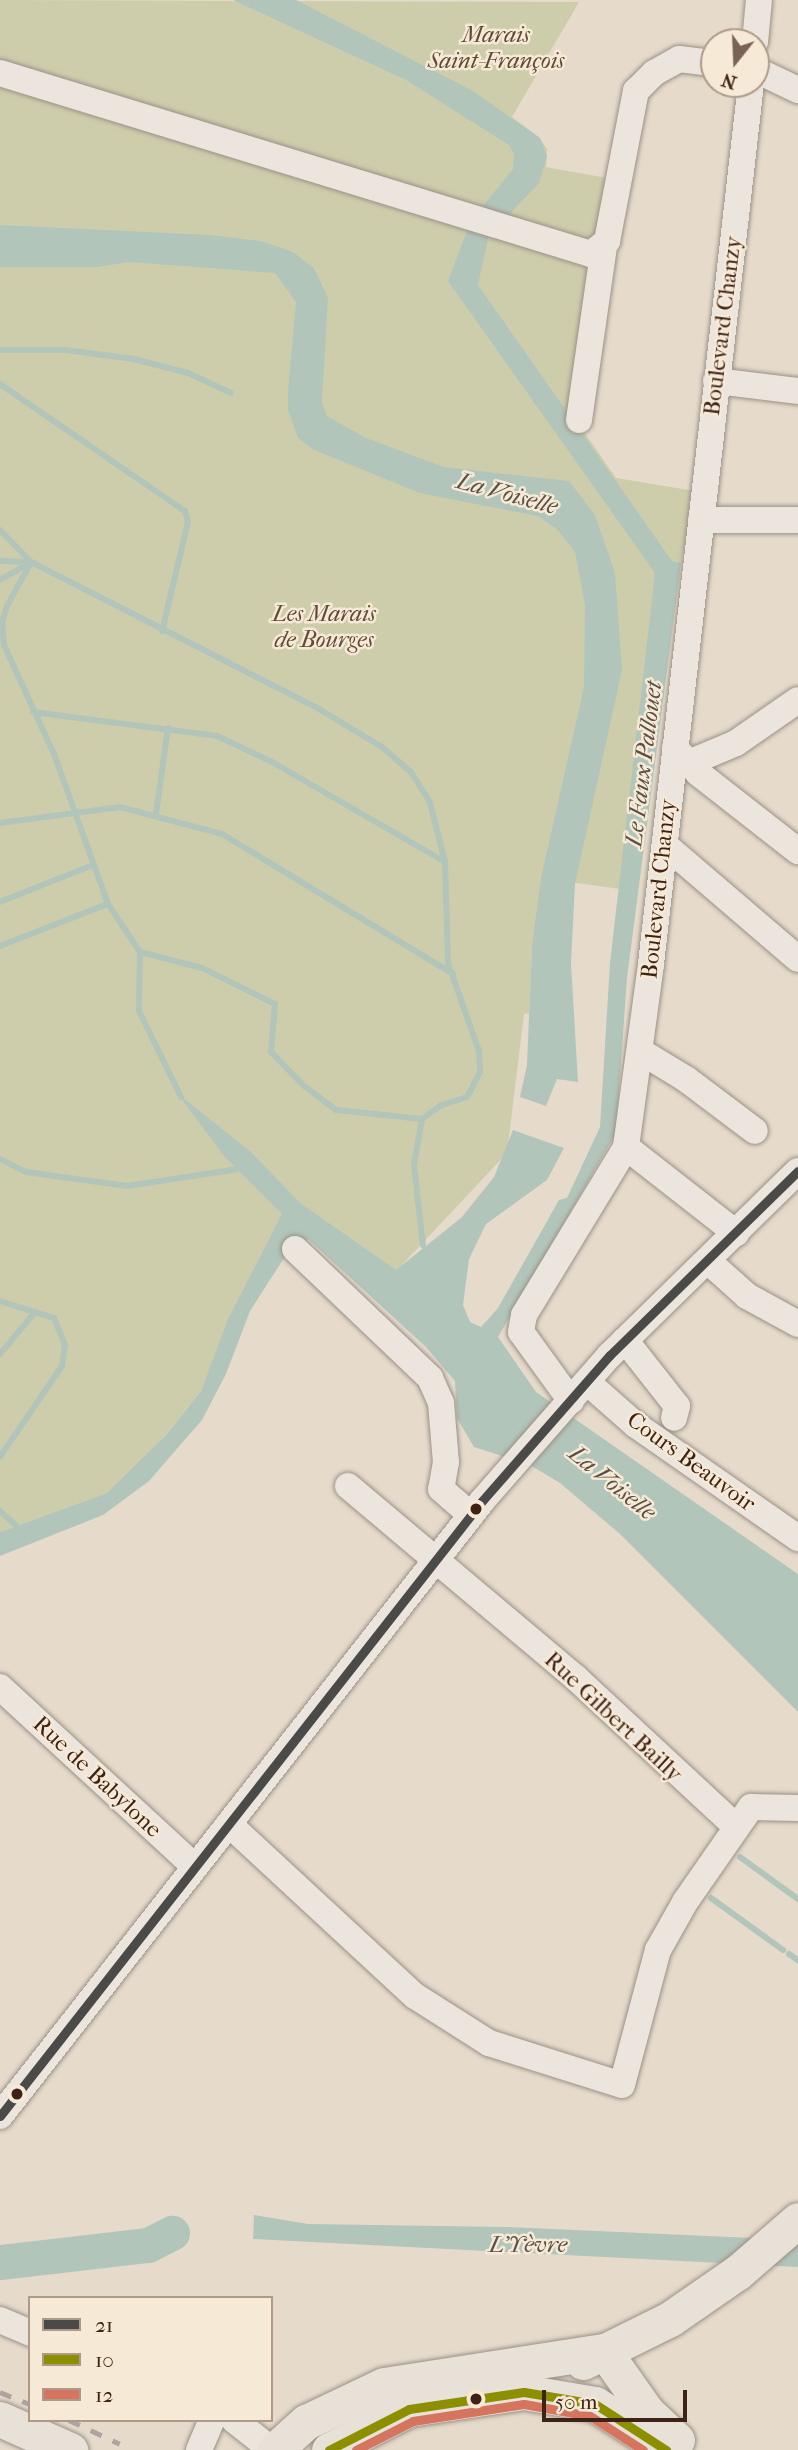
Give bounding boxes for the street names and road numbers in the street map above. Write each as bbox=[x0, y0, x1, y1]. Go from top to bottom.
street label: Boulevard Chanzy bbox=[698, 235, 748, 417]
street label: Boulevard Chanzy bbox=[636, 798, 682, 980]
street label: Cours Beauvoir bbox=[621, 1406, 761, 1518]
street label: Rue Gilbert Bailly bbox=[538, 1646, 688, 1788]
street label: Rue de Babylone bbox=[27, 1710, 167, 1844]

